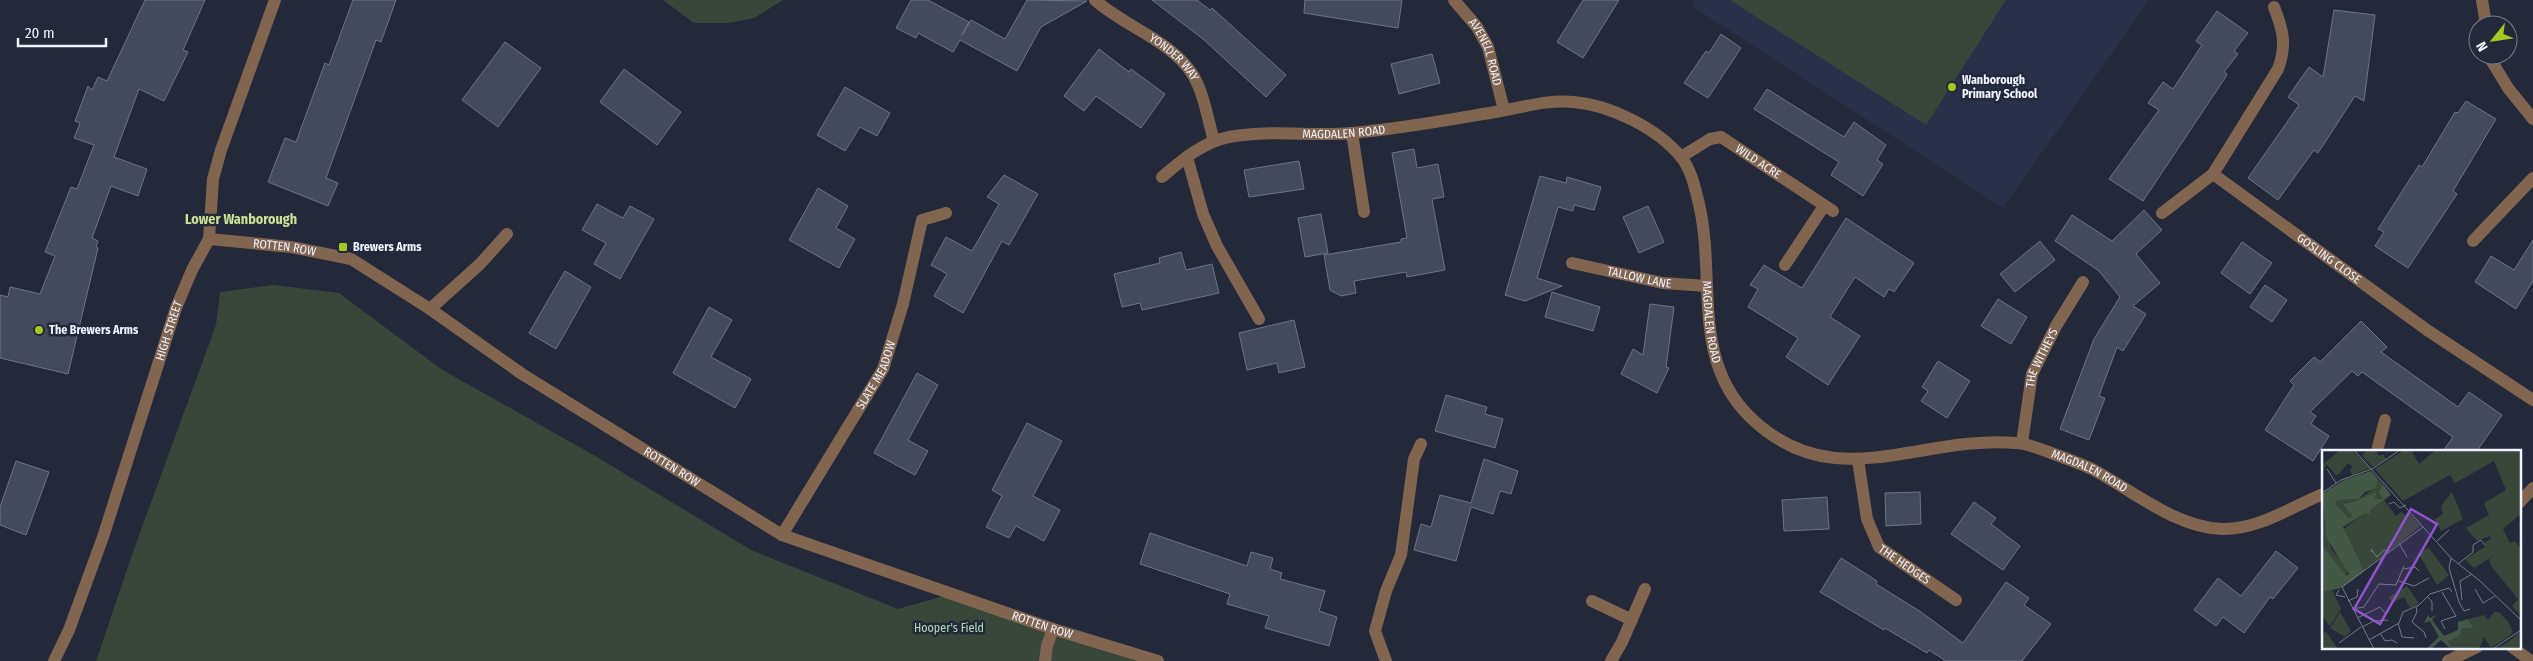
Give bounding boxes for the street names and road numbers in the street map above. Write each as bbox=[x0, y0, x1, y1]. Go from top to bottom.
street label: AVENELL ROAD bbox=[1466, 15, 1504, 87]
street label: YONDER WAY bbox=[1147, 31, 1202, 83]
street label: MAGDALEN ROAD bbox=[1302, 123, 1386, 141]
street label: WILD ACRE bbox=[1733, 142, 1784, 182]
street label: GOSLING CLOSE bbox=[2294, 231, 2364, 287]
street label: ROTTEN ROW bbox=[252, 236, 317, 259]
street label: TALLOW LANE bbox=[1606, 264, 1672, 291]
street label: MAGDALEN ROAD bbox=[1700, 280, 1724, 365]
street label: HIGH STREET bbox=[153, 298, 185, 362]
street label: THE WITHEYS bbox=[2023, 326, 2061, 388]
street label: SLATE MEADOW bbox=[853, 339, 898, 412]
street label: ROTTEN ROW bbox=[641, 444, 703, 489]
street label: MAGDALEN ROAD bbox=[2049, 447, 2130, 495]
street label: THE HEDGES bbox=[1876, 542, 1933, 587]
street label: ROTTEN ROW bbox=[1010, 608, 1075, 642]

